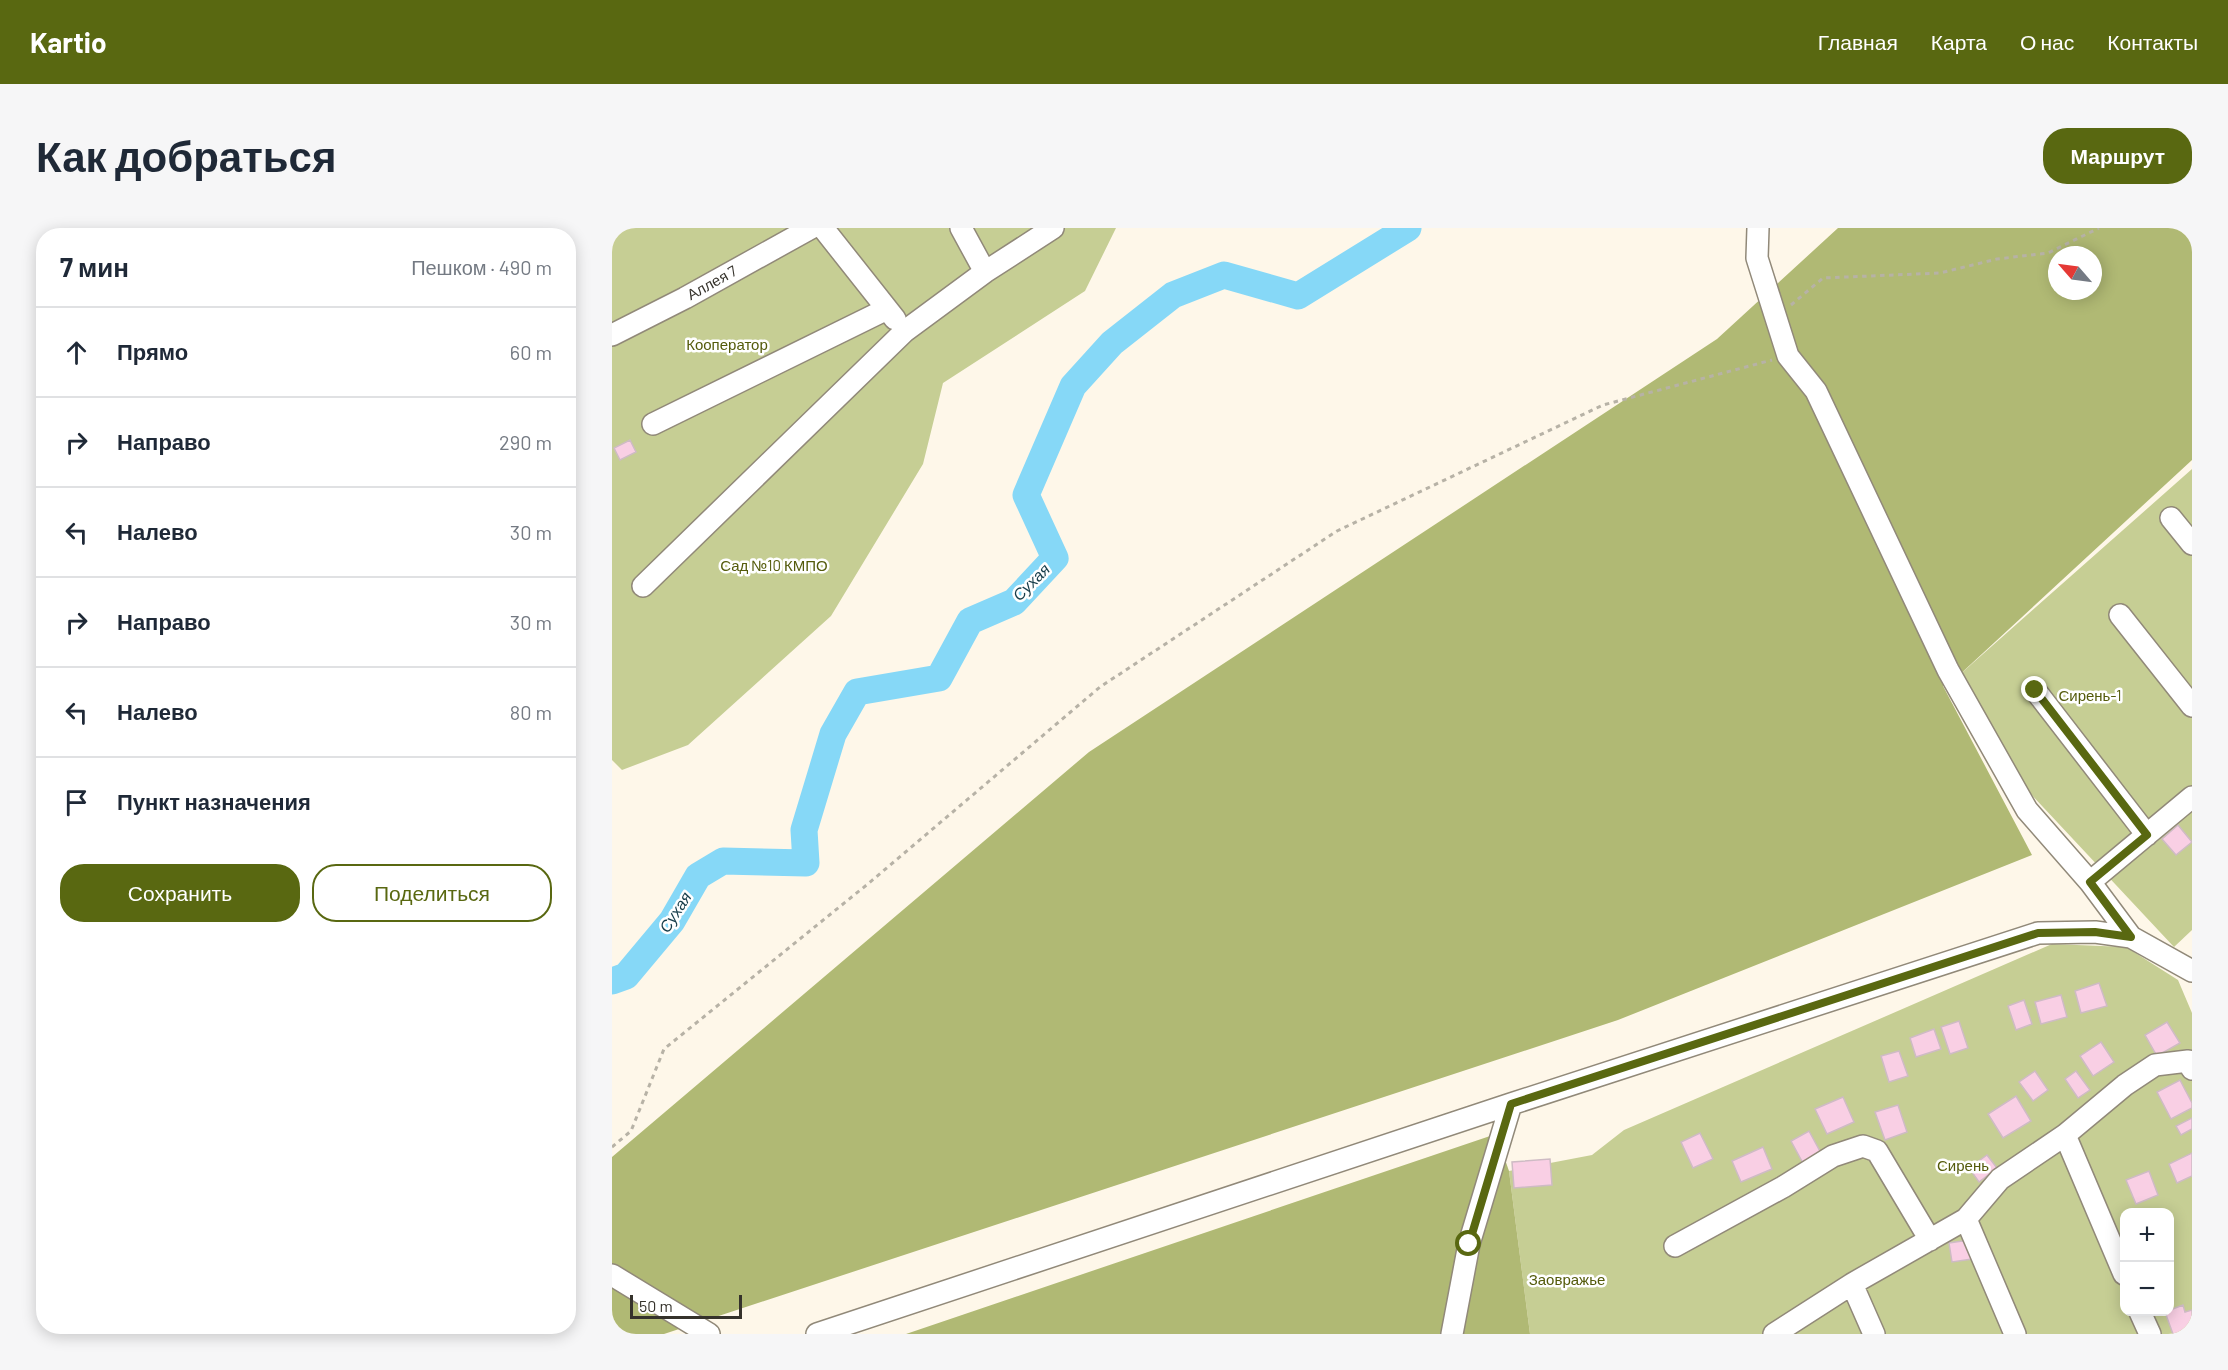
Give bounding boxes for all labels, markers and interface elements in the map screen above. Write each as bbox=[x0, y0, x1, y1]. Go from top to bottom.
text: Kartio bbox=[30, 25, 107, 59]
text: Главная bbox=[1818, 29, 1898, 54]
text: Карта bbox=[1931, 29, 1987, 54]
text: О нас bbox=[2020, 29, 2074, 54]
text: Контакты bbox=[2107, 29, 2198, 54]
button: Маршрут bbox=[2043, 128, 2192, 184]
text: Как добраться bbox=[36, 130, 336, 180]
north arrow bbox=[2048, 246, 2102, 300]
text: 7 мин bbox=[60, 251, 129, 282]
text: Пешком · 490 m bbox=[411, 255, 552, 279]
street label: Аллея 7 bbox=[684, 261, 740, 303]
park label: Кооператор bbox=[686, 335, 768, 353]
icon: ahead bbox=[60, 336, 93, 369]
text: Прямо bbox=[117, 338, 188, 364]
text: 60 m bbox=[510, 340, 552, 364]
icon: right bbox=[60, 426, 93, 459]
text: Направо bbox=[117, 428, 211, 454]
text: 290 m bbox=[499, 430, 552, 454]
icon: left bbox=[60, 516, 93, 549]
text: Налево bbox=[117, 518, 198, 544]
text: 30 m bbox=[510, 520, 552, 544]
park label: Сад №10 КМПО bbox=[720, 556, 828, 574]
water label: Сухая bbox=[1008, 559, 1053, 604]
icon: right bbox=[60, 606, 93, 639]
text: Направо bbox=[117, 608, 211, 634]
text: 30 m bbox=[510, 610, 552, 634]
route end bbox=[2021, 676, 2047, 702]
park label: Сирень-1 bbox=[2058, 686, 2122, 704]
icon: left bbox=[60, 696, 93, 729]
text: Налево bbox=[117, 698, 198, 724]
text: 80 m bbox=[510, 700, 552, 724]
icon: arrive bbox=[60, 786, 93, 819]
text: Пункт назначения bbox=[117, 788, 311, 814]
button: Сохранить bbox=[60, 864, 300, 922]
button: Поделиться bbox=[312, 864, 552, 922]
water label: Сухая bbox=[654, 887, 695, 936]
park label: Сирень bbox=[1937, 1156, 1989, 1174]
map controls bbox=[2120, 1208, 2174, 1316]
button: + bbox=[2120, 1208, 2174, 1262]
route start bbox=[1455, 1230, 1481, 1256]
button: − bbox=[2120, 1262, 2174, 1316]
park label: Заовражье bbox=[1529, 1270, 1605, 1288]
scale bar bbox=[630, 1292, 742, 1320]
text: 50 m bbox=[639, 1296, 673, 1315]

